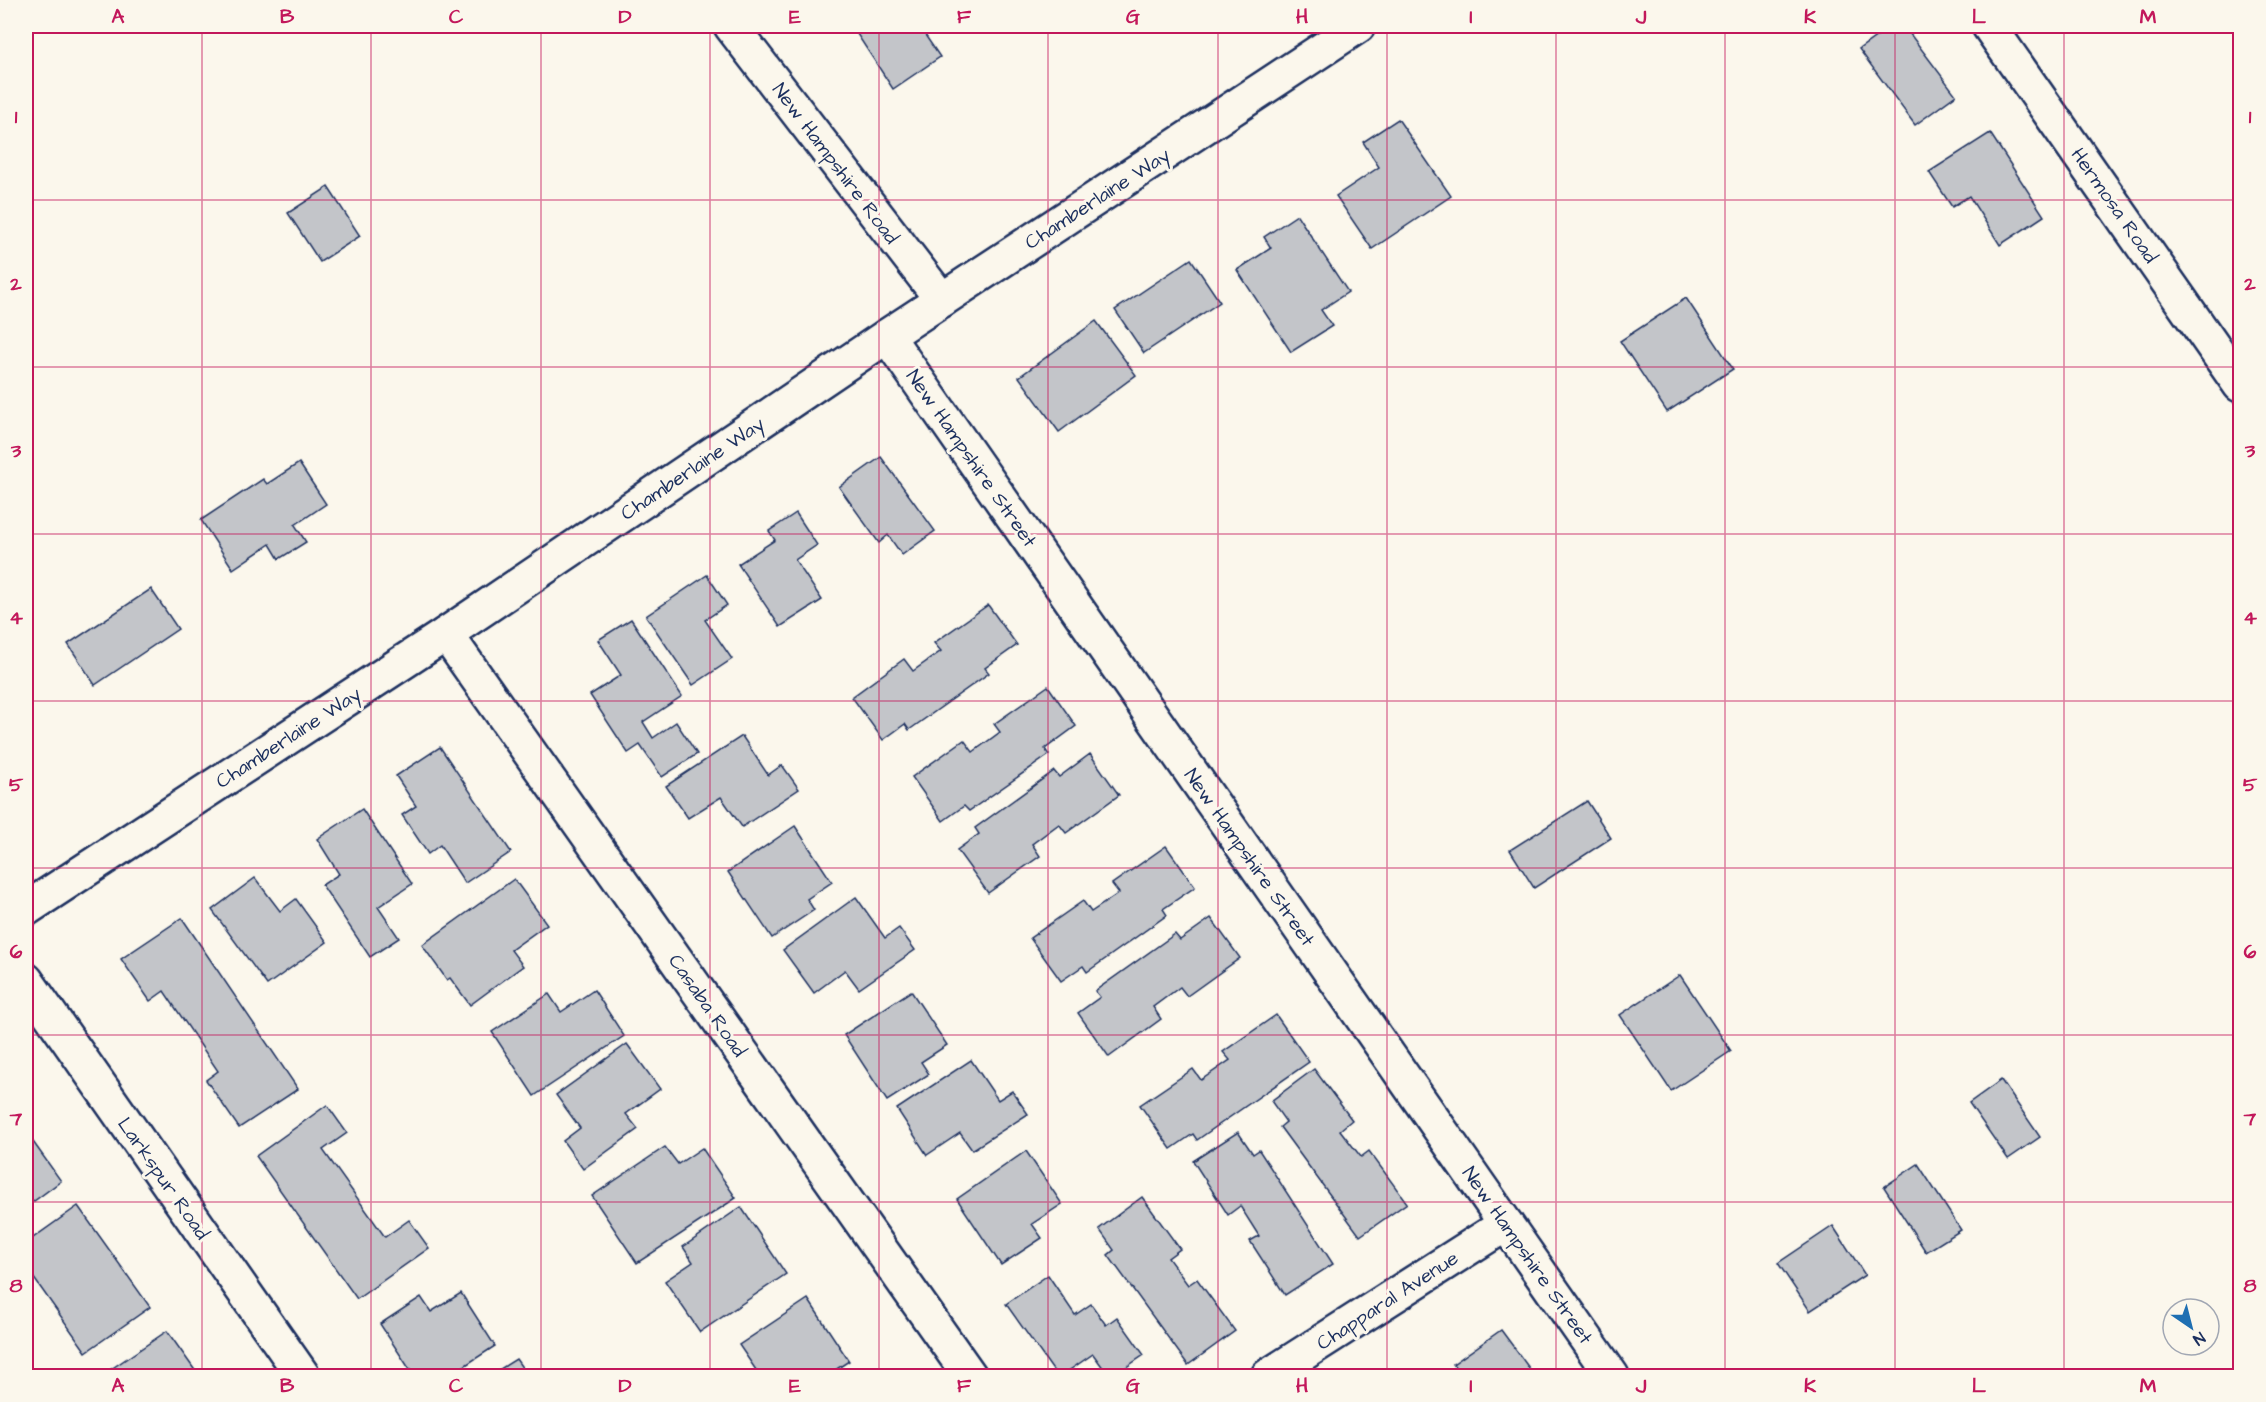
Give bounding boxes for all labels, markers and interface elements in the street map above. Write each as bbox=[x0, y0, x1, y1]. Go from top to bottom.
text: A bbox=[112, 3, 125, 31]
text: B bbox=[280, 3, 295, 31]
text: C bbox=[449, 3, 464, 31]
text: D bbox=[619, 3, 632, 31]
text: E bbox=[789, 3, 801, 31]
text: F bbox=[957, 3, 972, 31]
text: G bbox=[1126, 3, 1140, 31]
text: H bbox=[1296, 3, 1308, 31]
text: I bbox=[1469, 3, 1473, 31]
text: J bbox=[1635, 3, 1647, 31]
text: K bbox=[1804, 3, 1817, 31]
text: L bbox=[1972, 3, 1986, 31]
text: M bbox=[2140, 3, 2157, 31]
street label: New Hampshire Road bbox=[765, 77, 905, 250]
text: 1 bbox=[15, 103, 18, 131]
text: 1 bbox=[2249, 103, 2252, 131]
street label: Chamberlaine Way bbox=[1019, 141, 1176, 257]
street label: Hermosa Road bbox=[2064, 142, 2164, 269]
text: 2 bbox=[9, 270, 22, 298]
text: 2 bbox=[2243, 270, 2256, 298]
street label: New Hampshire Street bbox=[899, 364, 1043, 553]
street label: Chamberlaine Way bbox=[615, 410, 771, 528]
text: 3 bbox=[10, 437, 22, 465]
text: 3 bbox=[2244, 437, 2256, 465]
text: 4 bbox=[9, 604, 23, 632]
text: 4 bbox=[2243, 604, 2257, 632]
street label: Chamberlaine Way bbox=[210, 680, 367, 796]
street label: New Hampshire Street bbox=[1177, 763, 1321, 952]
text: 5 bbox=[9, 771, 24, 799]
text: 5 bbox=[2243, 771, 2258, 799]
text: 6 bbox=[10, 938, 23, 966]
text: 6 bbox=[2244, 938, 2257, 966]
street label: Casaba Road bbox=[661, 948, 753, 1063]
text: 7 bbox=[9, 1105, 23, 1133]
text: 7 bbox=[2243, 1105, 2257, 1133]
street label: Larkspur Road bbox=[111, 1112, 216, 1245]
street label: New Hampshire Street bbox=[1455, 1161, 1599, 1350]
street label: Chapparal Avenue bbox=[1311, 1244, 1464, 1357]
text: 8 bbox=[10, 1272, 23, 1300]
text: 8 bbox=[2244, 1272, 2257, 1300]
north arrow bbox=[2161, 1297, 2221, 1357]
text: N bbox=[2189, 1327, 2209, 1350]
text: A bbox=[112, 1372, 125, 1400]
text: B bbox=[280, 1372, 295, 1400]
text: C bbox=[449, 1372, 464, 1400]
text: D bbox=[619, 1372, 632, 1400]
text: E bbox=[789, 1372, 801, 1400]
text: F bbox=[957, 1372, 972, 1400]
text: G bbox=[1126, 1372, 1140, 1400]
text: H bbox=[1296, 1372, 1308, 1400]
text: I bbox=[1469, 1372, 1473, 1400]
text: J bbox=[1635, 1372, 1647, 1400]
text: K bbox=[1804, 1372, 1817, 1400]
text: L bbox=[1972, 1372, 1986, 1400]
text: M bbox=[2140, 1372, 2157, 1400]

